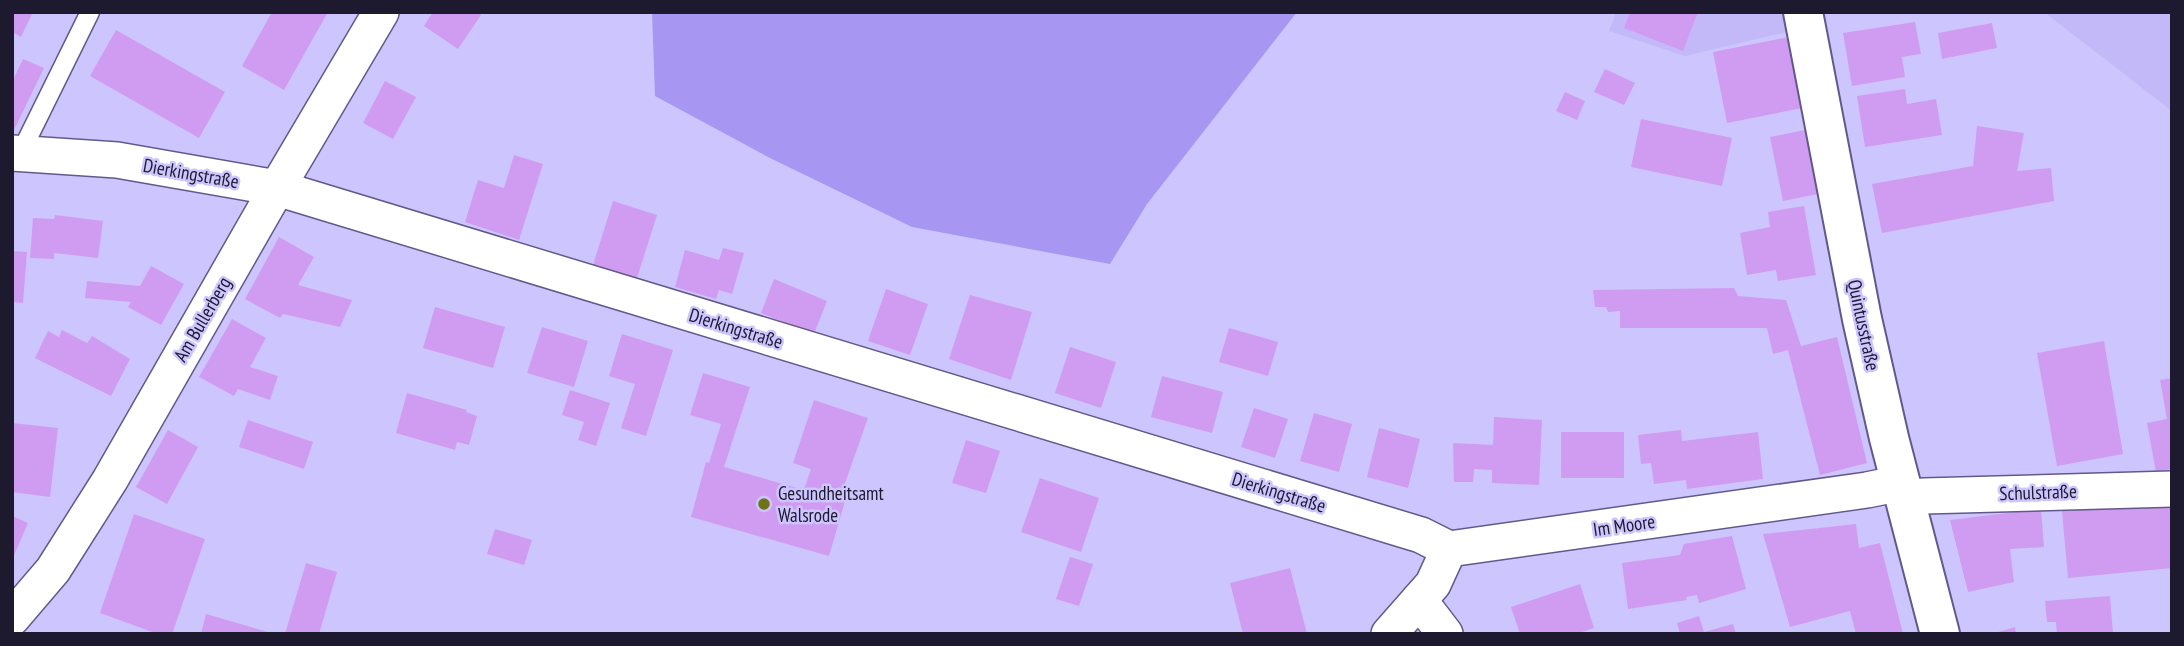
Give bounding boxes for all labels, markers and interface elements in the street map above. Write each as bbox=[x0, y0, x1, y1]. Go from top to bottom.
street label: Dierkingstraße bbox=[141, 153, 241, 193]
street label: Am Bullerberg bbox=[168, 272, 236, 366]
street label: Quintusstraße bbox=[1843, 277, 1885, 373]
street label: Dierkingstraße bbox=[686, 302, 786, 354]
street label: Dierkingstraße bbox=[1229, 466, 1329, 518]
street label: Schulstraße bbox=[1999, 479, 2077, 505]
place label: Gesundheitsamt Walsrode bbox=[778, 481, 884, 527]
marker: Gesundheitsamt Walsrode bbox=[756, 496, 772, 512]
street label: Im Moore bbox=[1591, 509, 1657, 541]

